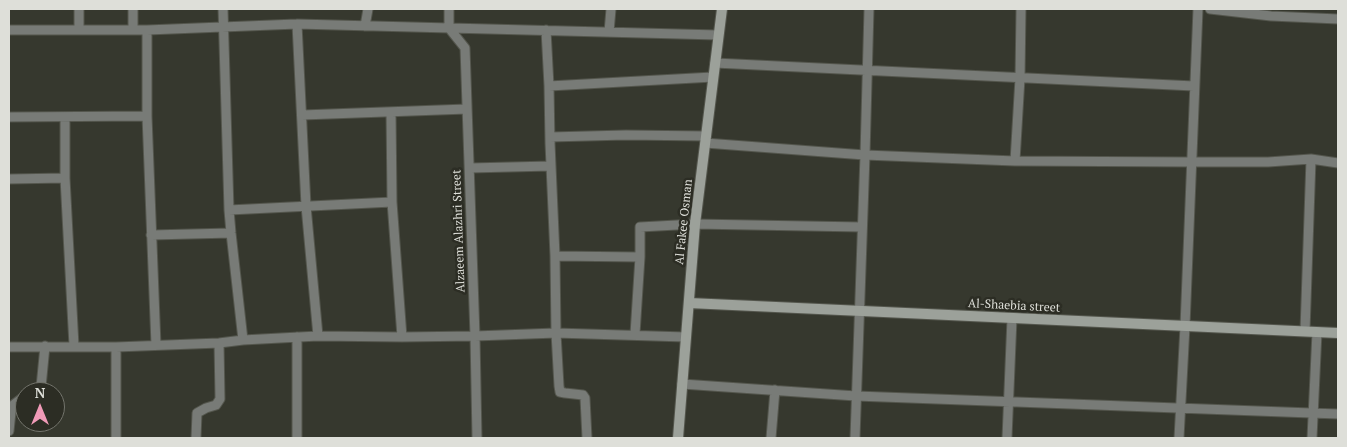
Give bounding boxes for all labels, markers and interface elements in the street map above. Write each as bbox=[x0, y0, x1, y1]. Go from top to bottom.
street label: Alzaeem Alazhri Street bbox=[450, 169, 468, 293]
street label: Al Fakee Osman bbox=[672, 178, 696, 266]
street label: Al-Shaebia street bbox=[967, 296, 1061, 316]
north arrow bbox=[15, 382, 65, 432]
text: N bbox=[35, 383, 45, 402]

